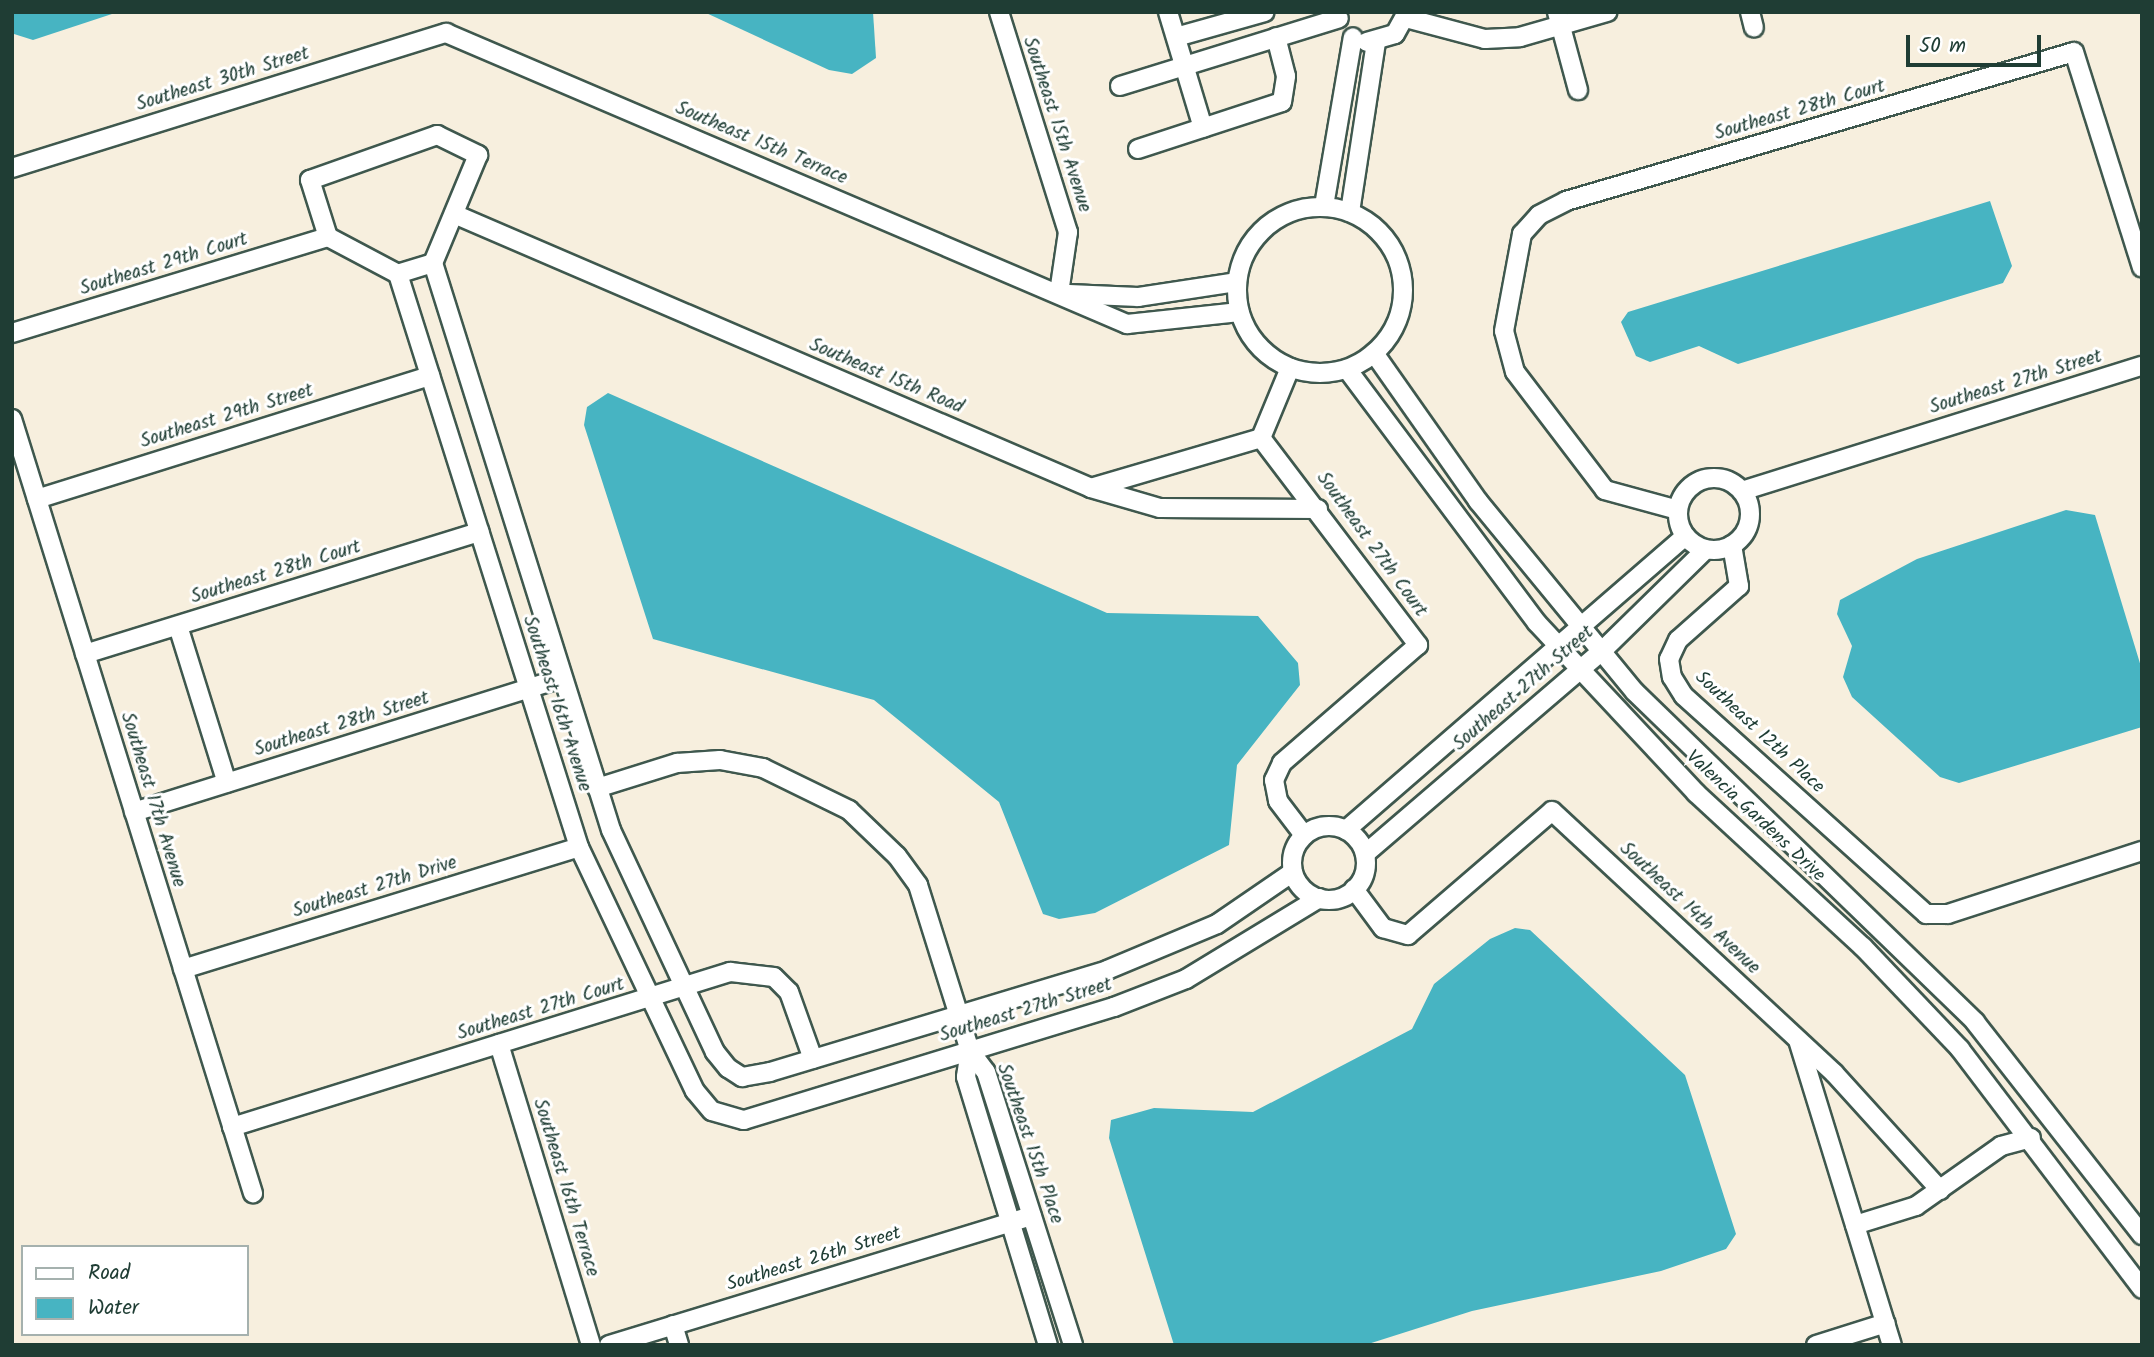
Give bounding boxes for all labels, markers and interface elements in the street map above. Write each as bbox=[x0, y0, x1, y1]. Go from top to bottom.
scale bar bbox=[1909, 21, 2044, 65]
text: 50 m bbox=[1919, 30, 1966, 63]
street label: Southeast 15th Avenue bbox=[1017, 34, 1095, 216]
street label: Southeast 30th Street bbox=[134, 43, 312, 117]
street label: Southeast 28th Court bbox=[1712, 76, 1888, 146]
street label: Southeast 15th Terrace bbox=[672, 97, 850, 191]
street label: Southeast 29th Court bbox=[77, 229, 251, 301]
street label: Southeast 15th Road bbox=[805, 334, 967, 420]
street label: Southeast 27th Street bbox=[1927, 346, 2105, 420]
street label: Southeast 29th Street bbox=[138, 380, 316, 454]
street label: Southeast 27th Court bbox=[1311, 468, 1431, 622]
street label: Southeast 28th Court bbox=[188, 536, 364, 610]
street label: Southeast 16th Avenue bbox=[517, 613, 595, 795]
street label: Southeast 27th Street bbox=[1449, 622, 1599, 756]
street label: Southeast 12th Place bbox=[1689, 667, 1829, 799]
street label: Southeast 28th Street bbox=[252, 688, 432, 762]
street label: Southeast 17th Avenue bbox=[115, 710, 189, 890]
street label: Valencia Gardens Drive bbox=[1681, 747, 1829, 887]
street label: Southeast 14th Avenue bbox=[1614, 838, 1764, 980]
street label: Southeast 27th Drive bbox=[290, 852, 460, 924]
street label: Southeast 27th Court bbox=[455, 974, 627, 1046]
street label: Southeast 27th Street bbox=[937, 974, 1115, 1048]
street label: Southeast 15th Place bbox=[991, 1061, 1067, 1227]
street label: Southeast 16th Terrace bbox=[527, 1096, 603, 1280]
street label: Southeast 26th Street bbox=[724, 1223, 904, 1297]
legend bbox=[21, 1245, 248, 1336]
text: Road bbox=[88, 1257, 130, 1290]
text: Water bbox=[88, 1292, 139, 1325]

